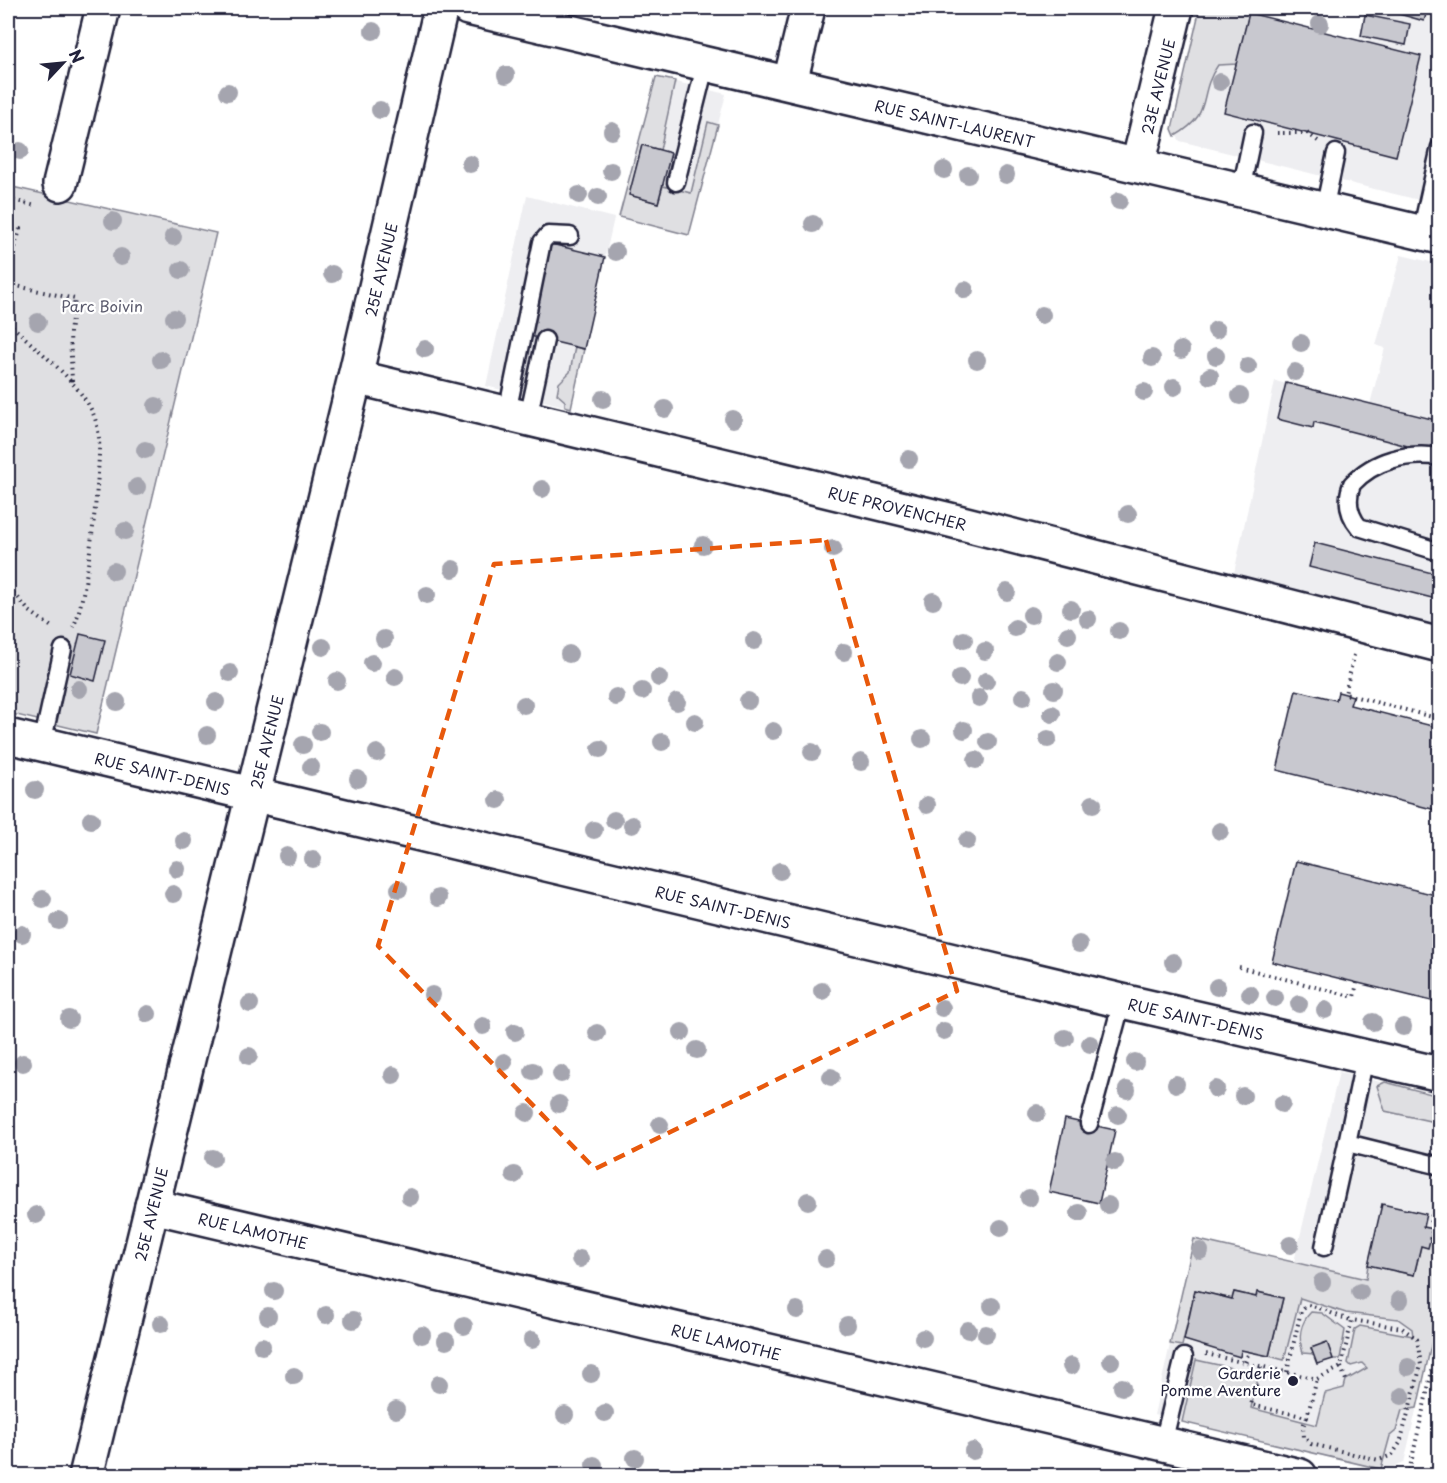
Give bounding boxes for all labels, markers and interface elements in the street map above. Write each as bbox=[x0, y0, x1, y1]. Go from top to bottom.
north arrow bbox=[33, 33, 93, 93]
street label: 23E AVENUE bbox=[1134, 36, 1180, 137]
text: N bbox=[64, 45, 91, 67]
street label: RUE SAINT-LAURENT bbox=[872, 93, 1038, 153]
street label: 25E AVENUE bbox=[358, 220, 402, 319]
park label: Parc Boivin bbox=[61, 294, 143, 317]
street label: RUE PROVENCHER bbox=[826, 480, 969, 535]
street label: 25E AVENUE bbox=[243, 692, 288, 791]
street label: RUE SAINT-DENIS bbox=[92, 746, 233, 800]
street label: RUE SAINT-DENIS bbox=[653, 879, 793, 933]
street label: RUE SAINT-DENIS bbox=[1126, 991, 1266, 1045]
street label: 25E AVENUE bbox=[128, 1164, 173, 1263]
street label: RUE LAMOTHE bbox=[196, 1206, 311, 1254]
street label: RUE LAMOTHE bbox=[669, 1317, 784, 1365]
place label: Garderie Pomme Aventure bbox=[1160, 1361, 1281, 1401]
marker: Garderie Pomme Aventure bbox=[1286, 1374, 1300, 1388]

